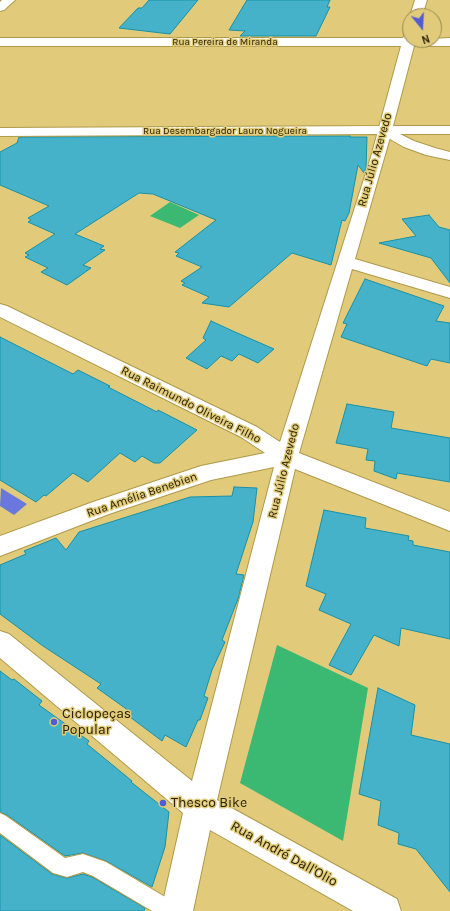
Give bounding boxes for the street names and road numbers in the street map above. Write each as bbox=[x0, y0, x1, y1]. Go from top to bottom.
street label: Rua Pereira de Miranda bbox=[172, 36, 278, 48]
street label: Rua Júlio Azevedo bbox=[355, 111, 395, 209]
street label: Rua Desembargador Lauro Nogueira bbox=[143, 125, 307, 137]
street label: Rua Raimundo Oliveira Filho bbox=[119, 363, 263, 447]
street label: Rua Júlio Azevedo bbox=[265, 422, 303, 520]
street label: Rua Amélia Benebien bbox=[85, 469, 199, 521]
street label: Rua André Dall'Olio bbox=[227, 818, 341, 890]

